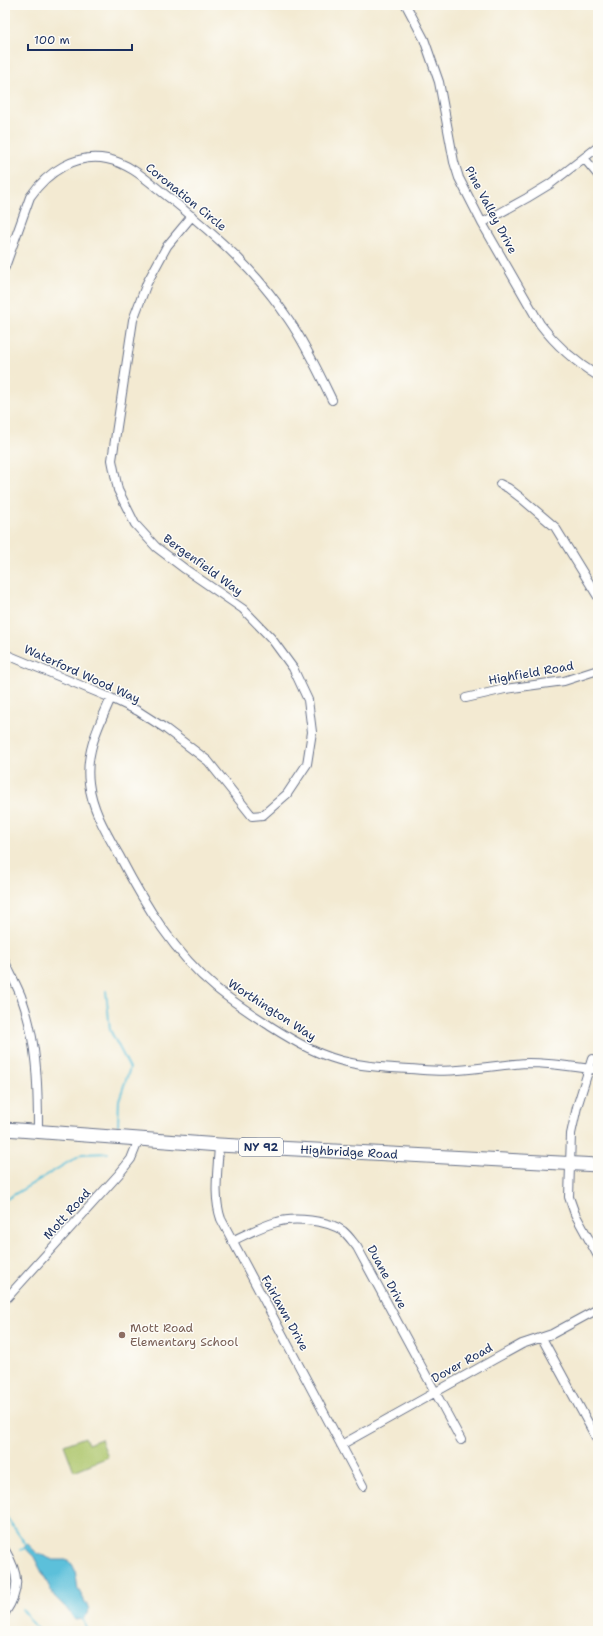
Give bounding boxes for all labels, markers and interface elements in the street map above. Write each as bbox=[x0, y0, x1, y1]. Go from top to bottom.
scale bar bbox=[28, 26, 132, 52]
text: 100 m bbox=[34, 32, 70, 48]
street label: Coronation Circle bbox=[142, 159, 230, 235]
street label: Pine Valley Drive bbox=[461, 163, 521, 257]
street label: Bergenfield Way bbox=[160, 531, 246, 599]
street label: Waterford Wood Way bbox=[21, 641, 143, 707]
street label: Highfield Road bbox=[487, 658, 575, 688]
street label: Worthington Way bbox=[225, 975, 319, 1045]
road number: NY 92 bbox=[239, 1138, 283, 1156]
street label: Highbridge Road bbox=[300, 1141, 399, 1163]
street label: Mott Road bbox=[40, 1185, 94, 1243]
street label: Duane Drive bbox=[364, 1242, 411, 1312]
street label: Fairlawn Drive bbox=[258, 1272, 312, 1354]
place label: Mott Road Elementary School bbox=[130, 1320, 238, 1350]
marker: Mott Road Elementary School bbox=[117, 1330, 127, 1340]
street label: Dover Road bbox=[429, 1339, 496, 1386]

